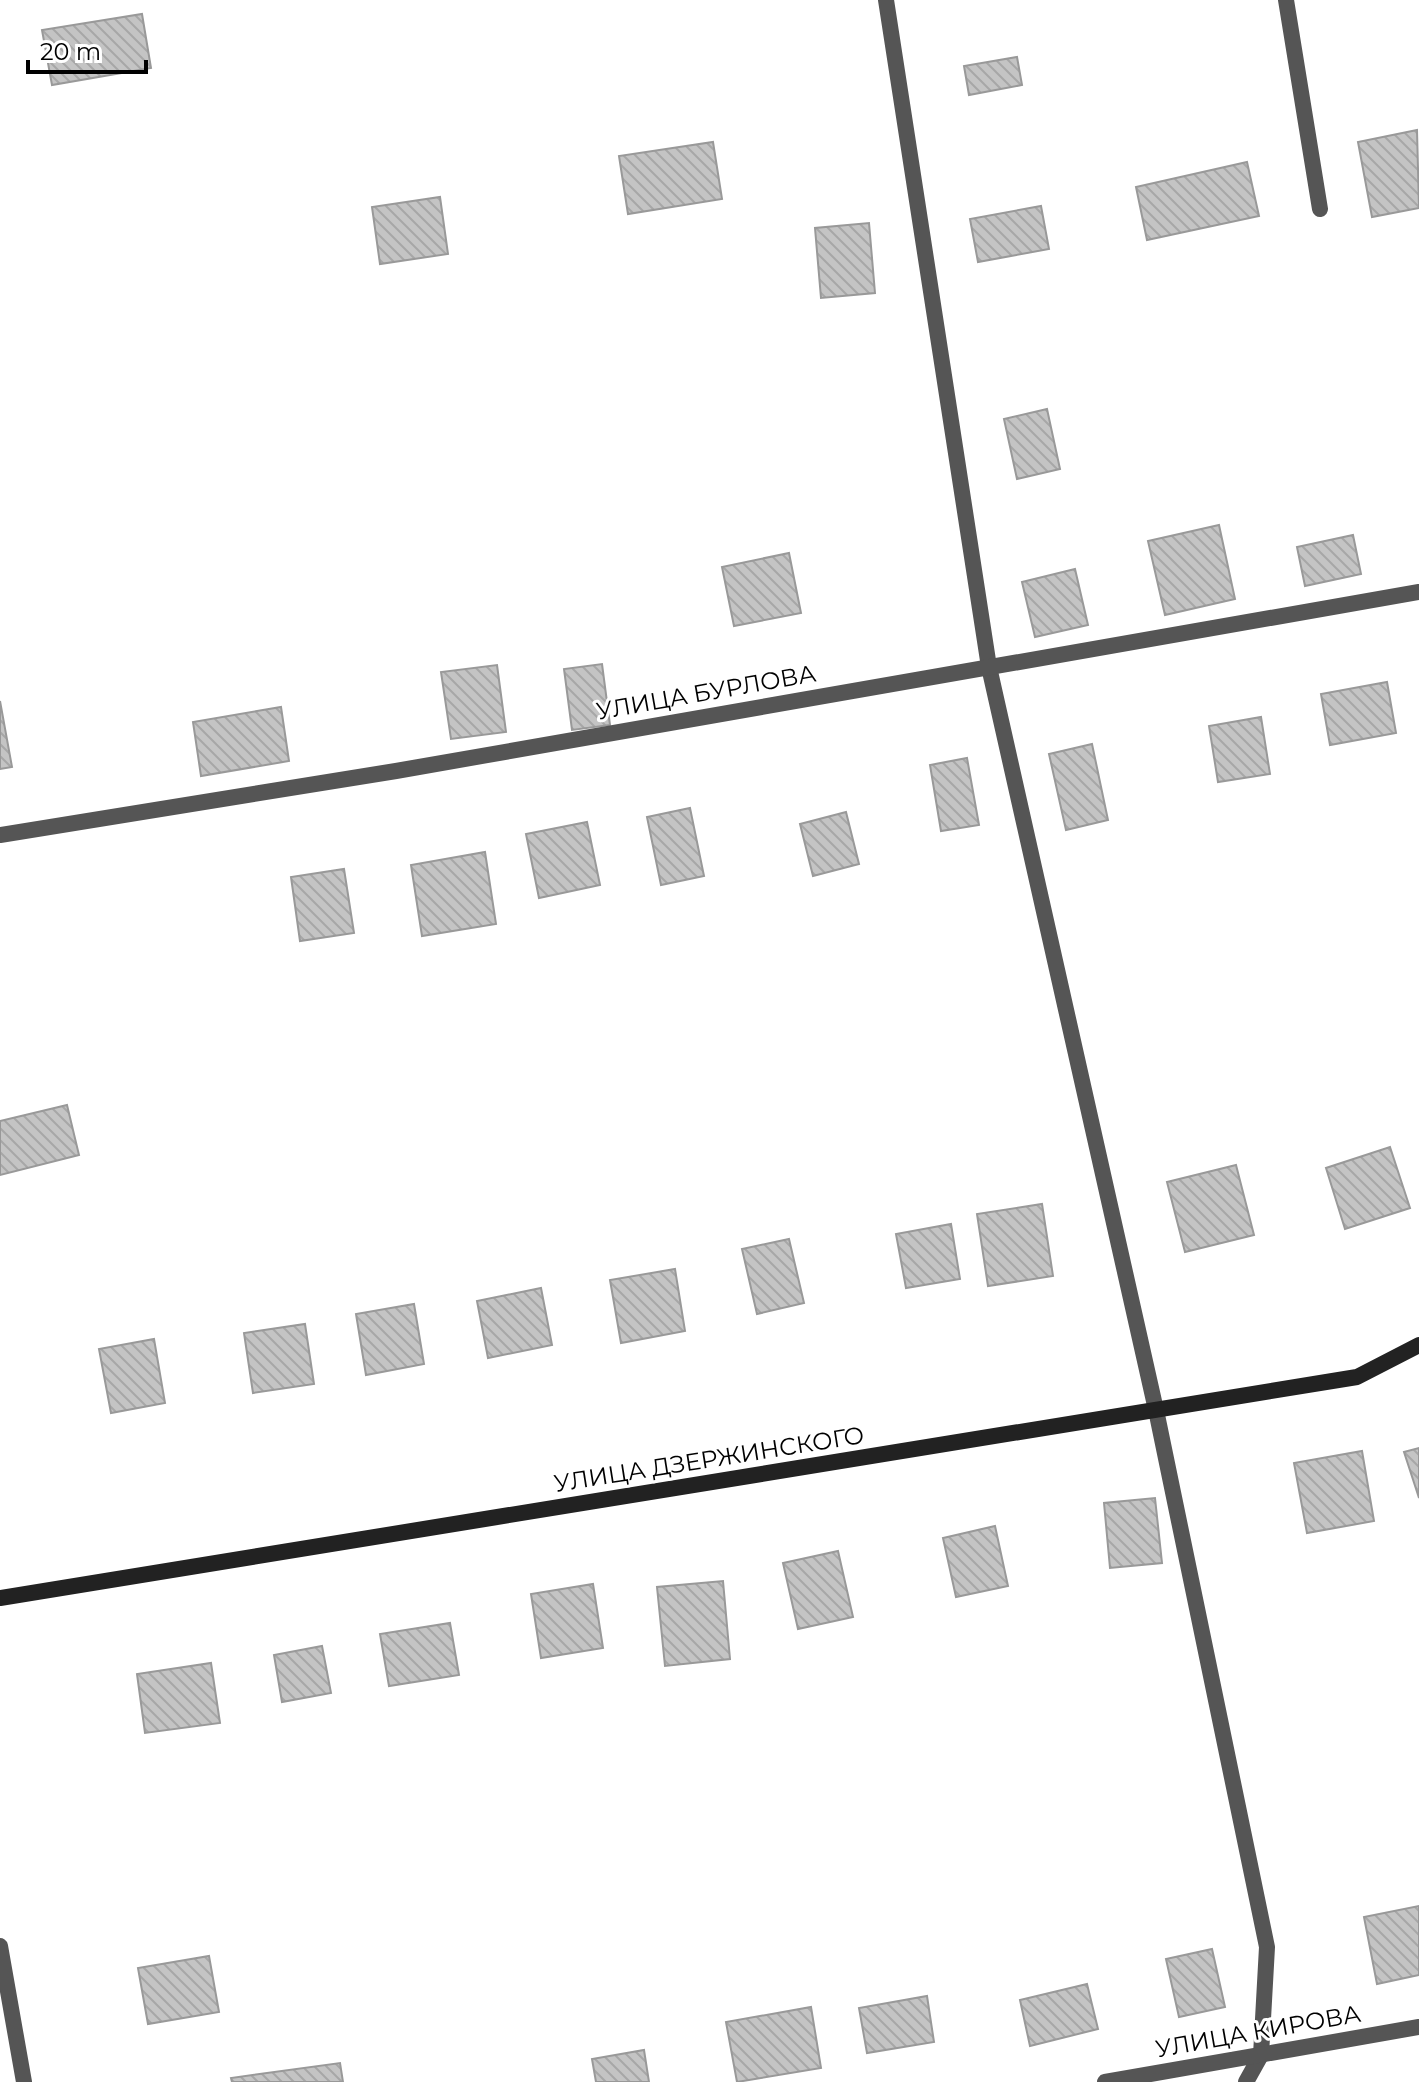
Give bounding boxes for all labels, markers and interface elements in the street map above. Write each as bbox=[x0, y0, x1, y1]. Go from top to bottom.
scale bar bbox=[28, 24, 146, 74]
text: 20 m bbox=[40, 37, 101, 66]
street label: УЛИЦА БУРЛОВА bbox=[594, 658, 818, 726]
street label: УЛИЦА ДЗЕРЖИНСКОГО bbox=[552, 1420, 866, 1498]
street label: УЛИЦА КИРОВА bbox=[1153, 1999, 1363, 2063]

